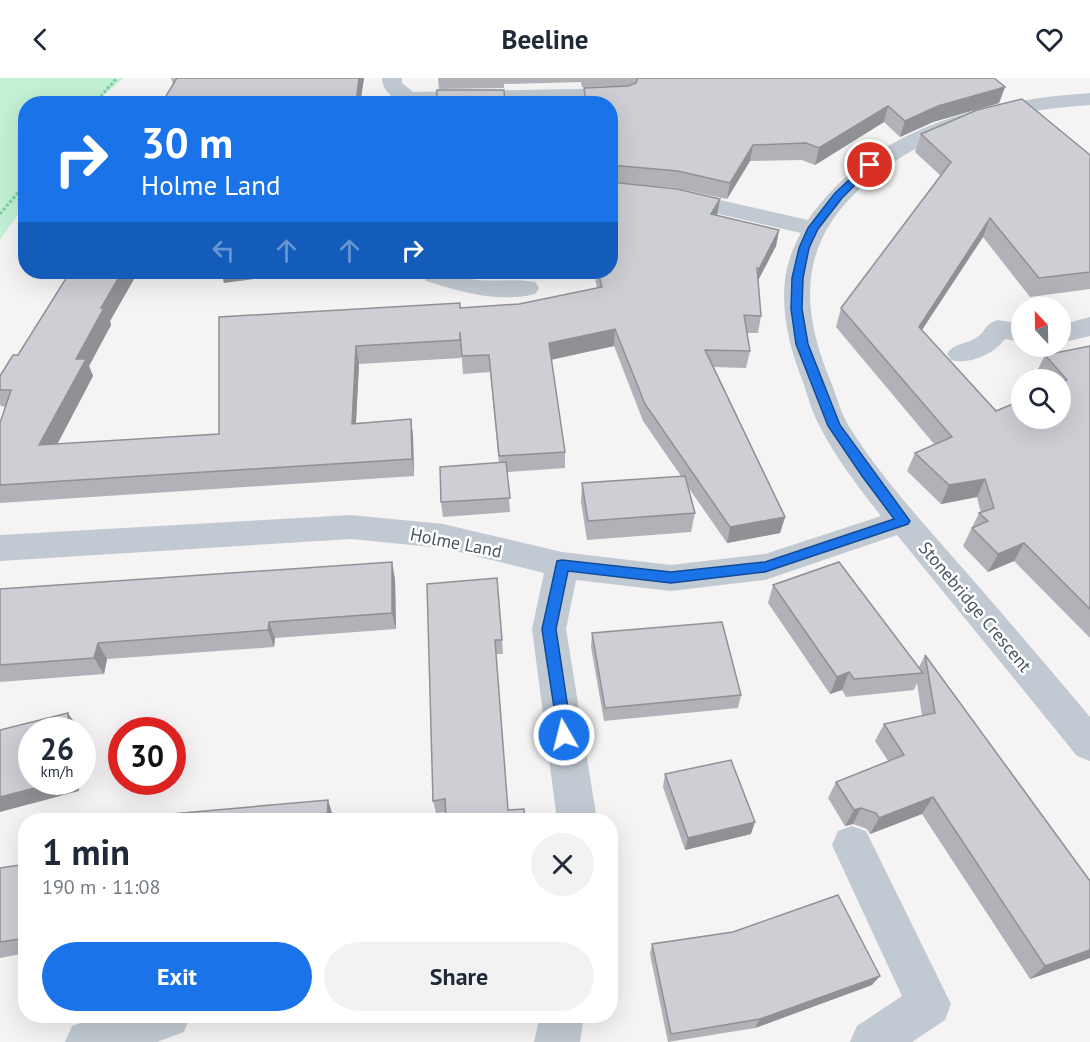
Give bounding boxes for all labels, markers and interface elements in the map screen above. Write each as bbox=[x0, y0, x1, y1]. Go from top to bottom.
text: Beeline bbox=[502, 22, 588, 56]
icon: back bbox=[24, 23, 57, 56]
icon: heart bbox=[1033, 23, 1066, 56]
text: 30 m bbox=[141, 115, 233, 170]
icon: right bbox=[42, 120, 120, 198]
pin bbox=[844, 139, 895, 190]
icon: arrive bbox=[853, 148, 886, 181]
text: Holme Land bbox=[141, 168, 280, 202]
icon: left bbox=[207, 234, 240, 267]
icon: ahead bbox=[270, 234, 303, 267]
icon: ahead bbox=[333, 234, 366, 267]
icon: right bbox=[396, 234, 429, 267]
north arrow bbox=[1011, 297, 1071, 357]
map controls bbox=[1011, 297, 1071, 429]
button: search bbox=[1011, 369, 1071, 429]
street label: Holme Land bbox=[408, 522, 504, 563]
street label: Stonebridge Crescent bbox=[914, 537, 1037, 677]
position arrow bbox=[532, 703, 596, 767]
speed limit sign: 30 bbox=[108, 717, 186, 795]
text: 26 bbox=[40, 729, 74, 768]
text: km/h bbox=[41, 762, 73, 781]
text: 1 min bbox=[42, 828, 130, 875]
button: close bbox=[531, 833, 594, 896]
text: 190 m · 11:08 bbox=[42, 874, 160, 900]
button: Exit bbox=[42, 942, 312, 1011]
button: Share bbox=[324, 942, 594, 1011]

